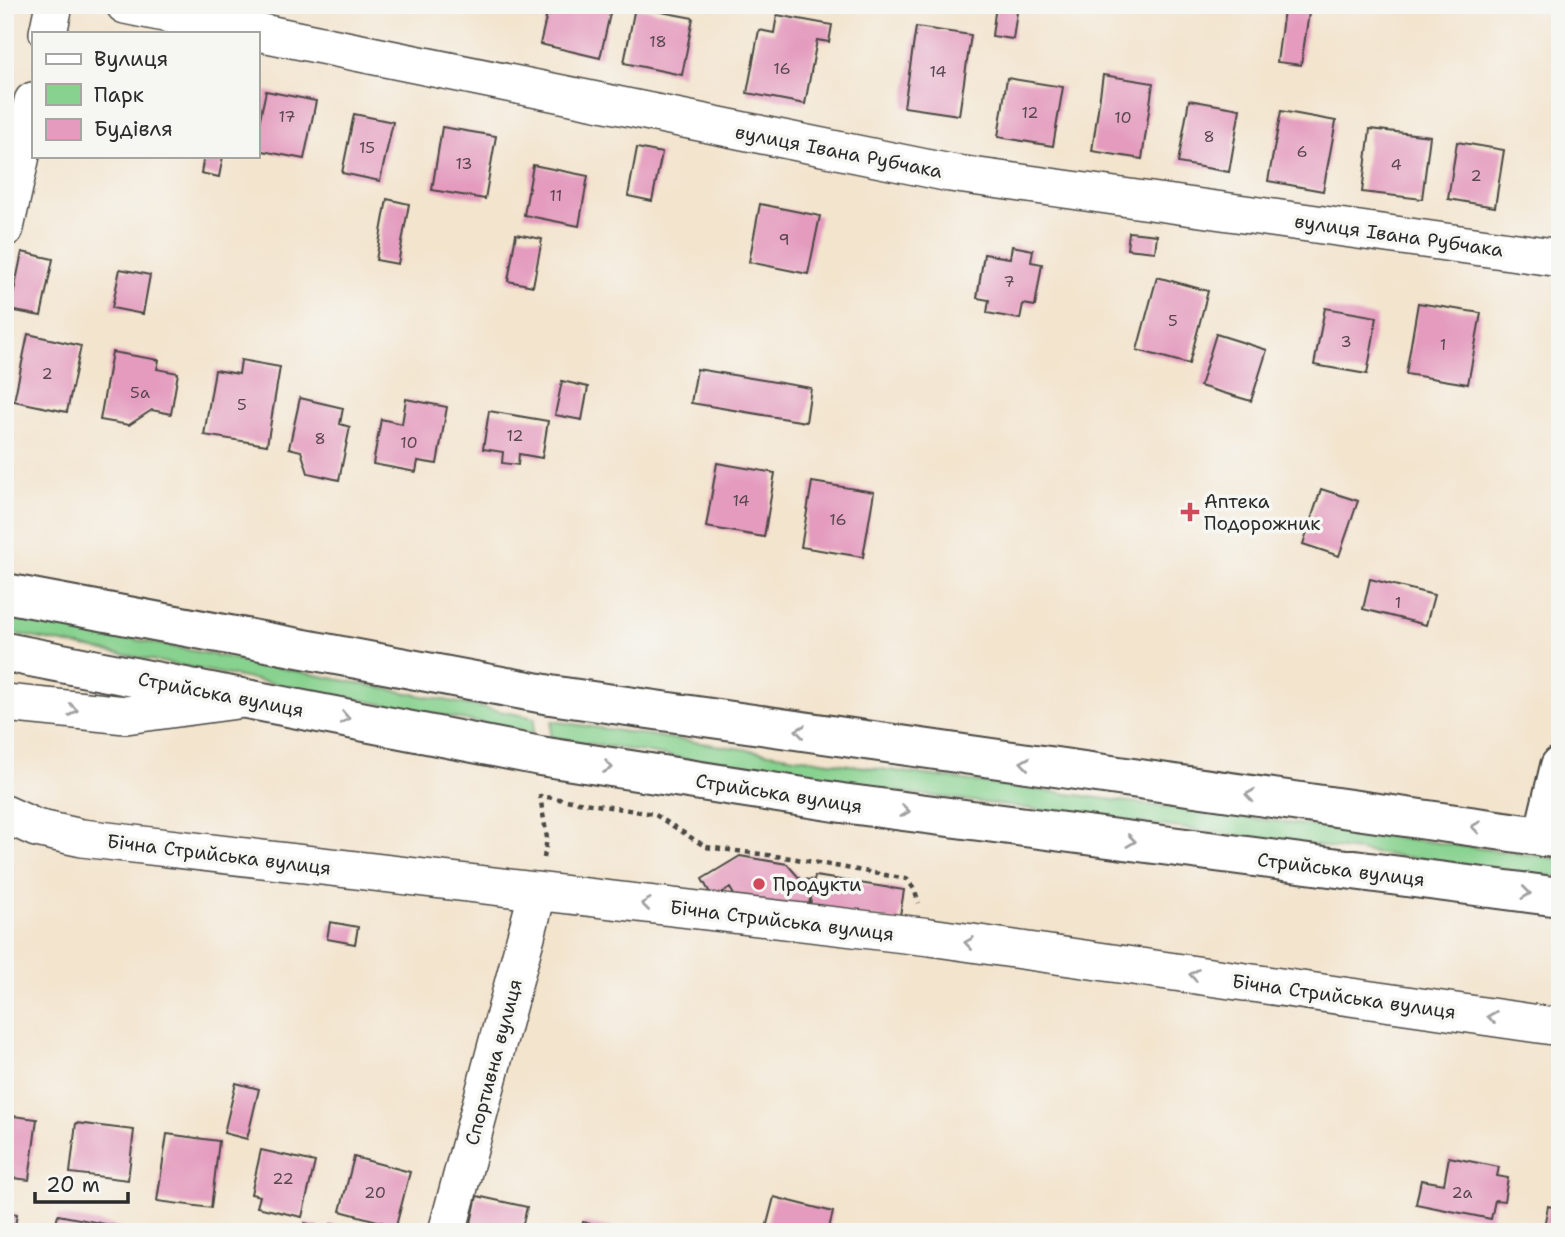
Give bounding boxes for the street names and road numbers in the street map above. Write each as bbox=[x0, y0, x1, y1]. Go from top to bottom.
street label: вулиця Івана Рубчака bbox=[733, 119, 945, 184]
street label: вулиця Івана Рубчака bbox=[1293, 208, 1505, 263]
street label: Стрийська вулиця bbox=[136, 666, 306, 723]
street label: Стрийська вулиця bbox=[694, 768, 864, 819]
street label: Бічна Стрийська вулиця bbox=[105, 828, 332, 881]
street label: Стрийська вулиця bbox=[1256, 847, 1426, 892]
street label: Бічна Стрийська вулиця bbox=[668, 894, 895, 947]
street label: Бічна Стрийська вулиця bbox=[1230, 968, 1457, 1025]
street label: Спортивна вулиця bbox=[459, 976, 528, 1148]

